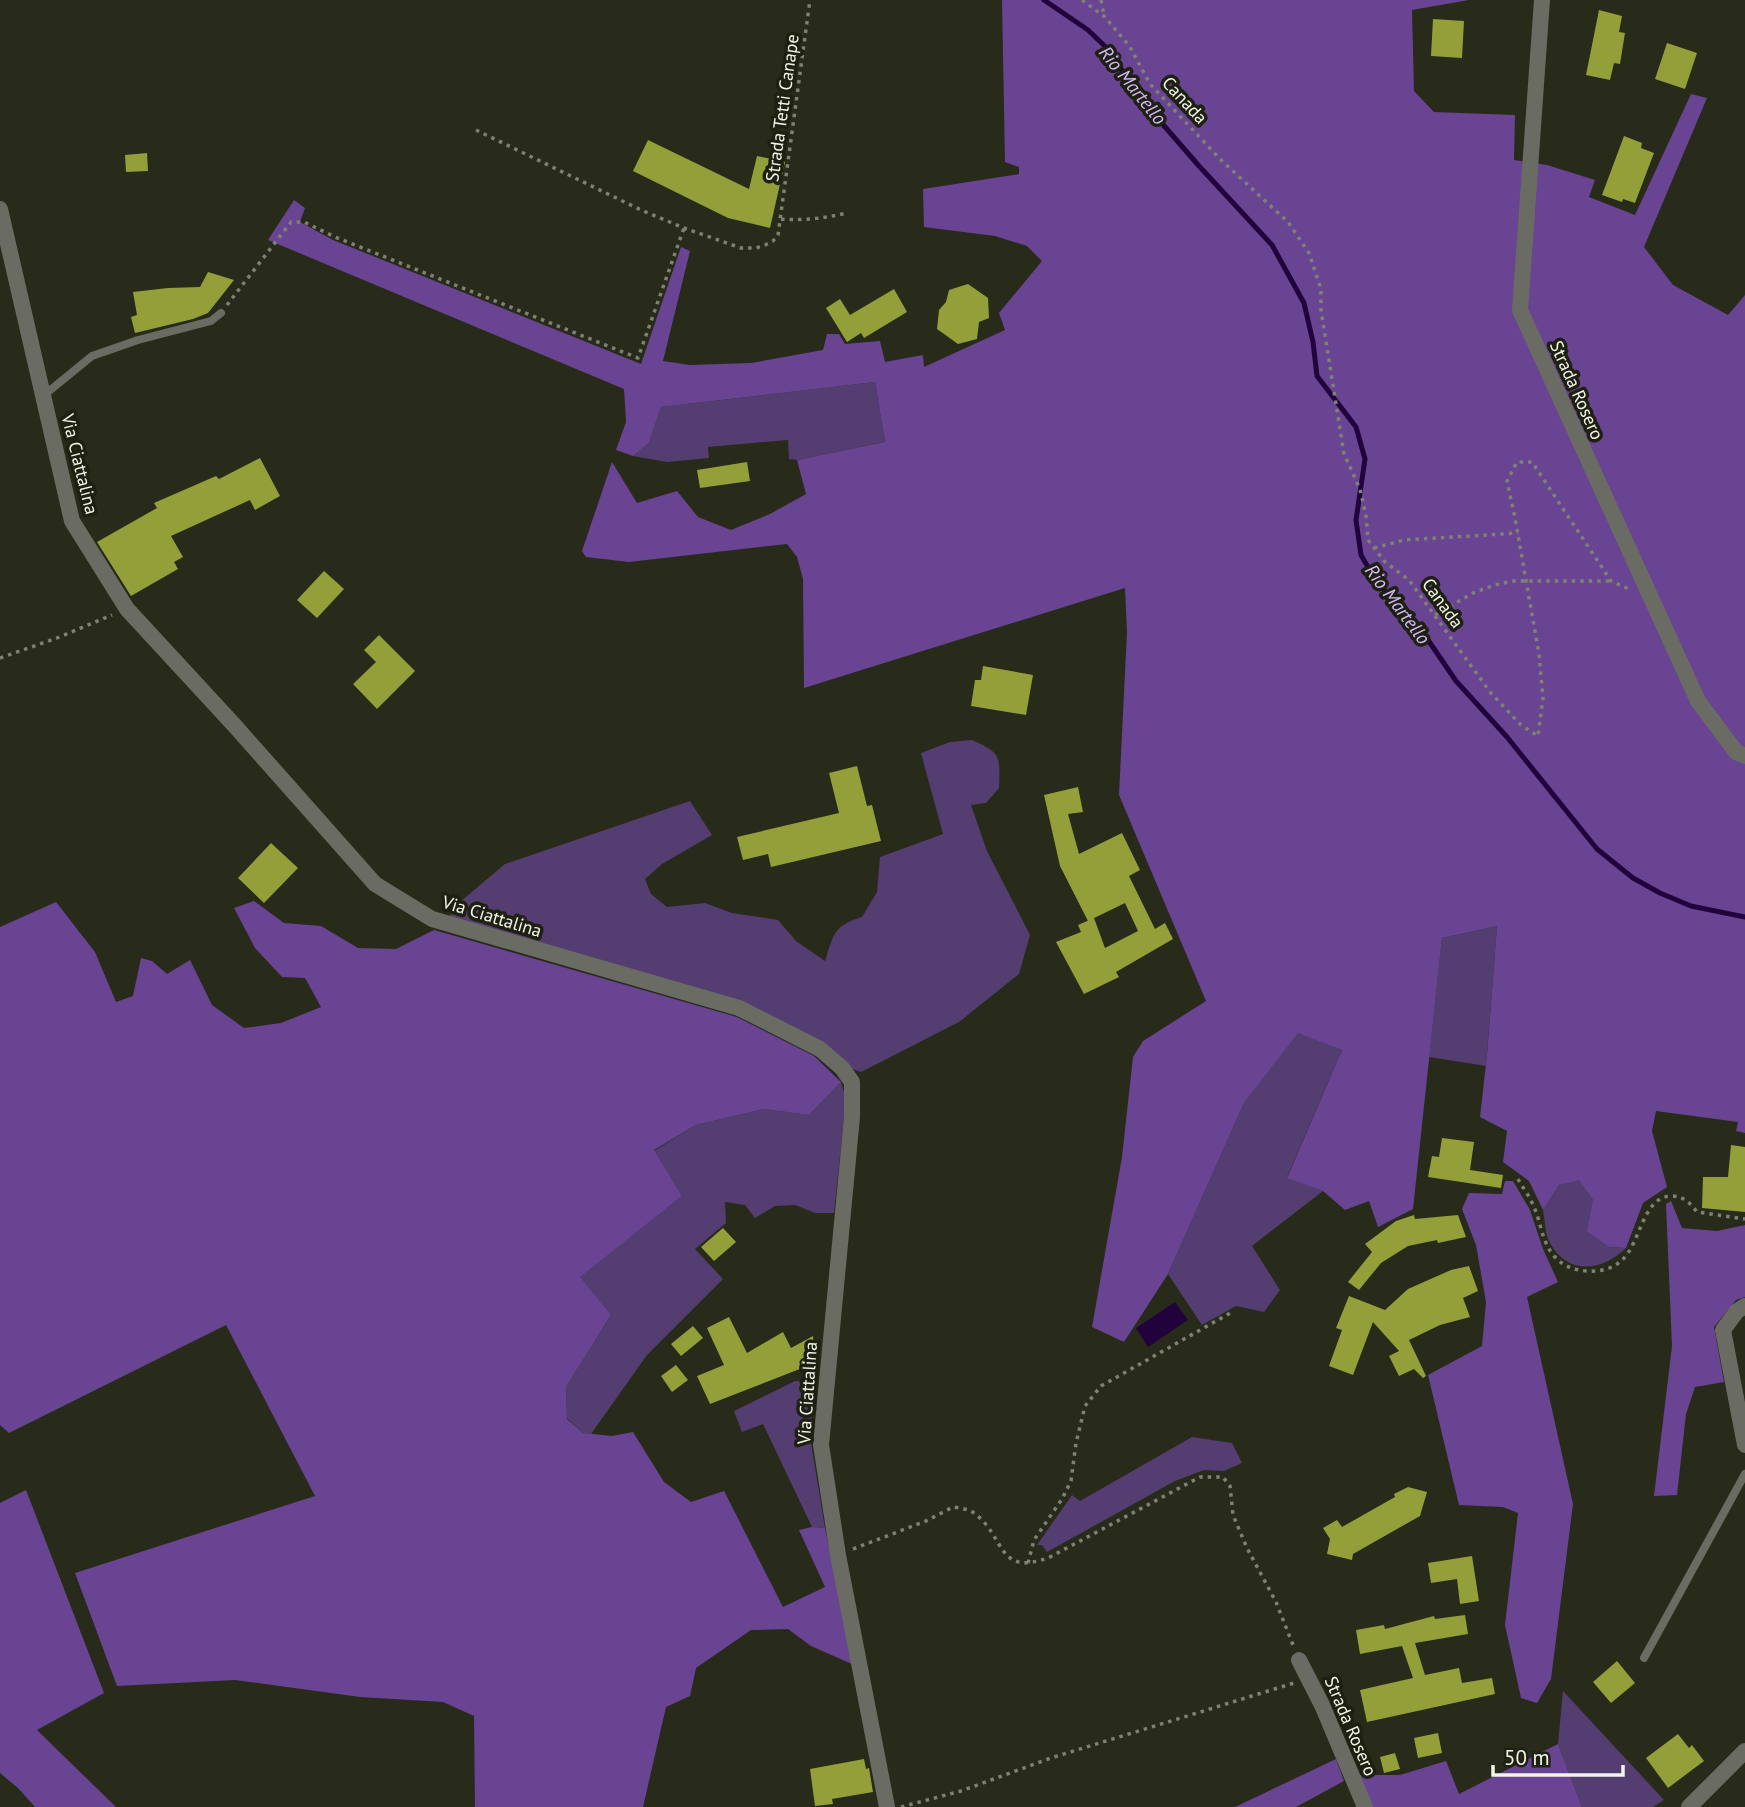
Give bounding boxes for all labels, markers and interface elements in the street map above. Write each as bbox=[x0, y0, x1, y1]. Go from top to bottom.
street label: Strada Tetti Canape bbox=[760, 33, 804, 183]
water label: Rio Martello bbox=[1094, 41, 1172, 129]
street label: Canada bbox=[1157, 72, 1213, 128]
street label: Strada Rosero bbox=[1545, 337, 1609, 443]
street label: Via Ciattalina bbox=[56, 410, 104, 517]
water label: Rio Martello bbox=[1360, 559, 1436, 649]
street label: Canada bbox=[1417, 573, 1469, 633]
street label: Via Ciattalina bbox=[439, 890, 545, 942]
street label: Via Ciattalina bbox=[792, 1341, 822, 1446]
street label: Strada Rosero bbox=[1320, 1673, 1382, 1779]
scale bar bbox=[1493, 1734, 1622, 1778]
text: 50 m bbox=[1504, 1744, 1550, 1771]

